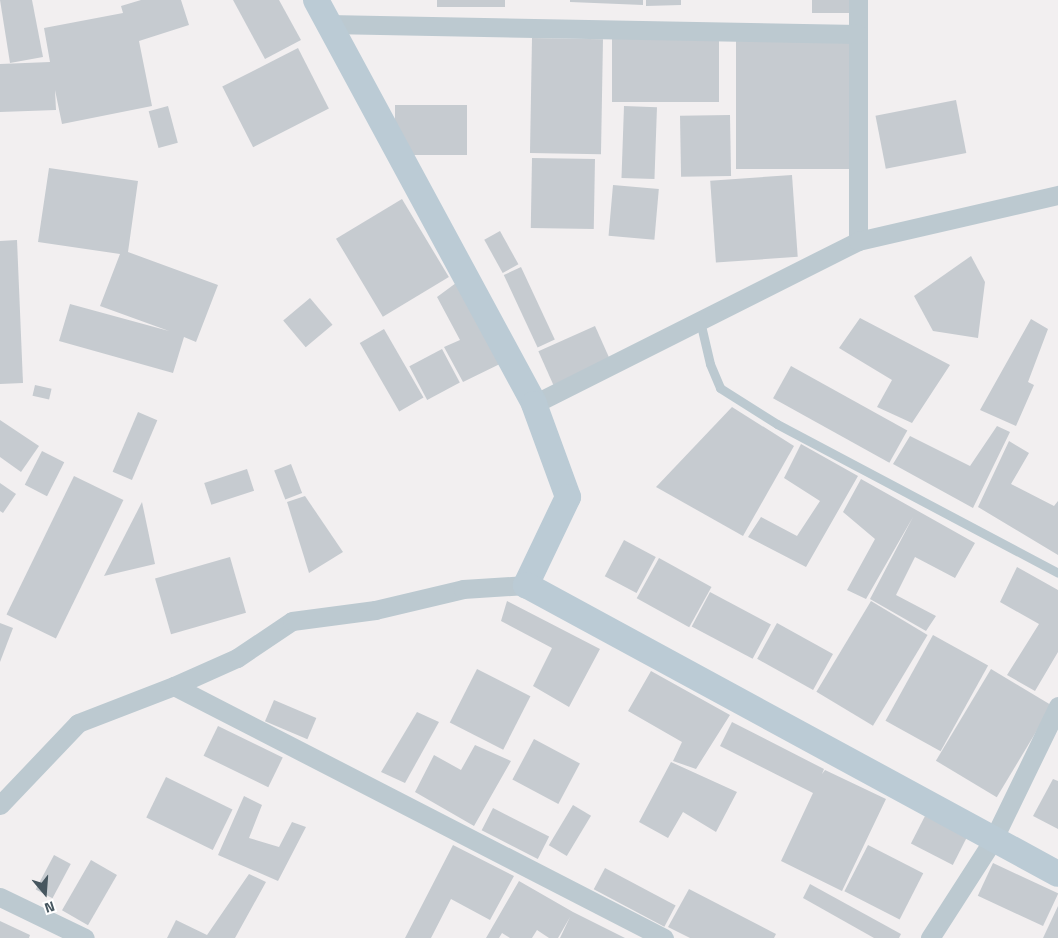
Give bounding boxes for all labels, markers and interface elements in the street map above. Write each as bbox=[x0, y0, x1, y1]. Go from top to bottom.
north arrow bbox=[20, 868, 70, 918]
text: N bbox=[42, 896, 58, 919]

